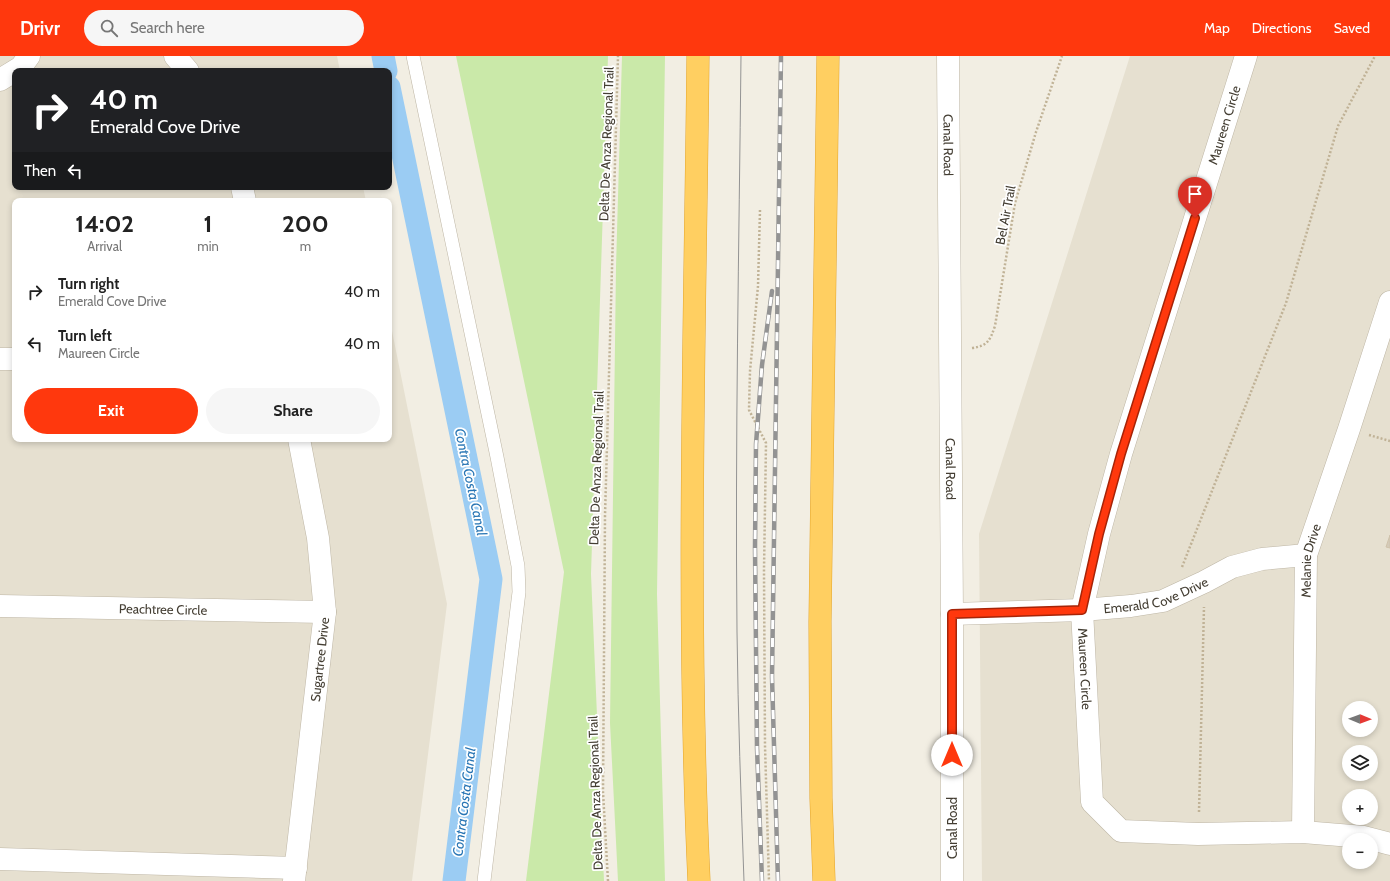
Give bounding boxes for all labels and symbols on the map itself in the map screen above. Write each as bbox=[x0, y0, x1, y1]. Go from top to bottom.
street label: Delta De Anza Regional Trail bbox=[595, 67, 617, 221]
street label: Maureen Circle bbox=[1204, 83, 1244, 166]
street label: Canal Road bbox=[940, 114, 957, 176]
pin bbox=[1178, 177, 1212, 218]
street label: Bel Air Trail bbox=[991, 184, 1019, 246]
street label: Delta De Anza Regional Trail bbox=[585, 391, 607, 545]
water label: Contra Costa Canal bbox=[451, 427, 491, 538]
street label: Canal Road bbox=[943, 438, 959, 500]
street label: Melanie Drive bbox=[1298, 521, 1324, 598]
street label: Emerald Cove Drive bbox=[1103, 573, 1211, 616]
street label: Peachtree Circle bbox=[119, 600, 208, 618]
street label: Sugartree Drive bbox=[307, 616, 332, 703]
street label: Maureen Circle bbox=[1075, 628, 1095, 710]
north arrow bbox=[1342, 701, 1378, 737]
street label: Delta De Anza Regional Trail bbox=[584, 716, 606, 870]
position arrow bbox=[931, 734, 973, 776]
water label: Contra Costa Canal bbox=[448, 746, 480, 857]
street label: Canal Road bbox=[944, 797, 960, 859]

